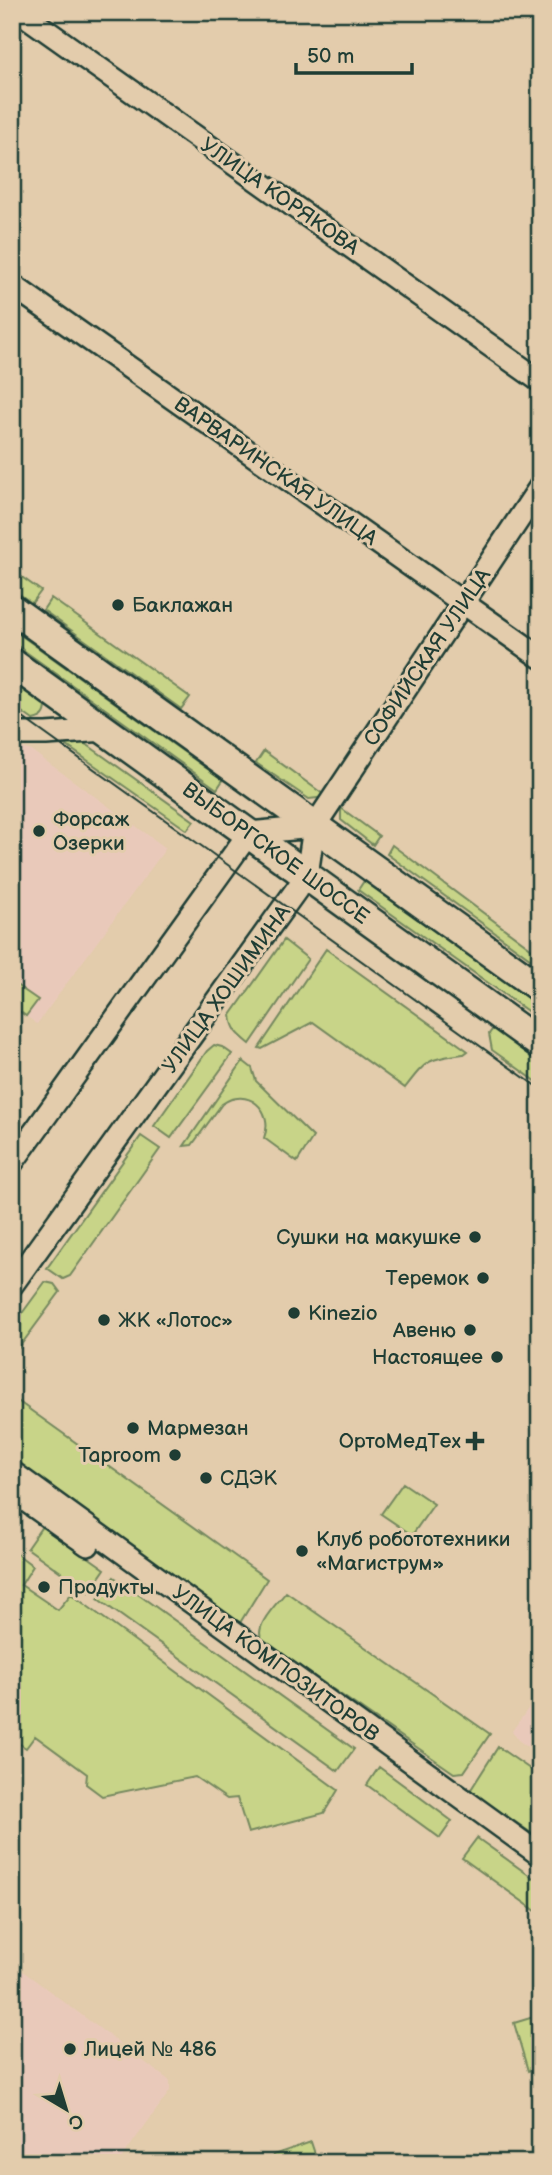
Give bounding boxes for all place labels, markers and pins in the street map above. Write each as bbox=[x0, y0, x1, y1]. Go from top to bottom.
place label: Баклажан bbox=[132, 593, 233, 618]
marker: Баклажан bbox=[110, 597, 126, 613]
place label: Форсаж Озерки bbox=[53, 807, 130, 856]
marker: Форсаж Озерки bbox=[31, 823, 47, 839]
place label: Сушки на макушке bbox=[276, 1225, 461, 1250]
marker: Сушки на макушке bbox=[467, 1229, 483, 1245]
place label: Теремок bbox=[386, 1266, 469, 1291]
marker: Теремок bbox=[475, 1270, 491, 1286]
place label: Kinezio bbox=[308, 1301, 378, 1326]
marker: Kinezio bbox=[286, 1305, 302, 1321]
place label: ЖК «Лотос» bbox=[118, 1308, 233, 1333]
marker: ЖК «Лотос» bbox=[96, 1312, 112, 1328]
place label: Авеню bbox=[392, 1318, 456, 1343]
marker: Авеню bbox=[462, 1322, 478, 1338]
place label: Настоящее bbox=[372, 1345, 483, 1370]
marker: Настоящее bbox=[489, 1349, 505, 1365]
place label: Мармезан bbox=[147, 1416, 249, 1441]
marker: Мармезан bbox=[125, 1420, 141, 1436]
place label: ОртоМедТех bbox=[339, 1429, 461, 1454]
marker: ОртоМедТех bbox=[467, 1433, 483, 1449]
place label: Taproom bbox=[78, 1443, 161, 1468]
marker: Taproom bbox=[167, 1447, 183, 1463]
place label: СДЭК bbox=[220, 1466, 277, 1491]
marker: СДЭК bbox=[198, 1470, 214, 1486]
place label: Клуб робототехники «Магиструм» bbox=[316, 1527, 511, 1576]
marker: Клуб робототехники «Магиструм» bbox=[294, 1543, 310, 1559]
place label: Продукты bbox=[58, 1575, 154, 1600]
marker: Продукты bbox=[36, 1579, 52, 1595]
place label: Лицей № 486 bbox=[83, 2037, 217, 2062]
marker: Лицей № 486 bbox=[62, 2041, 78, 2057]

